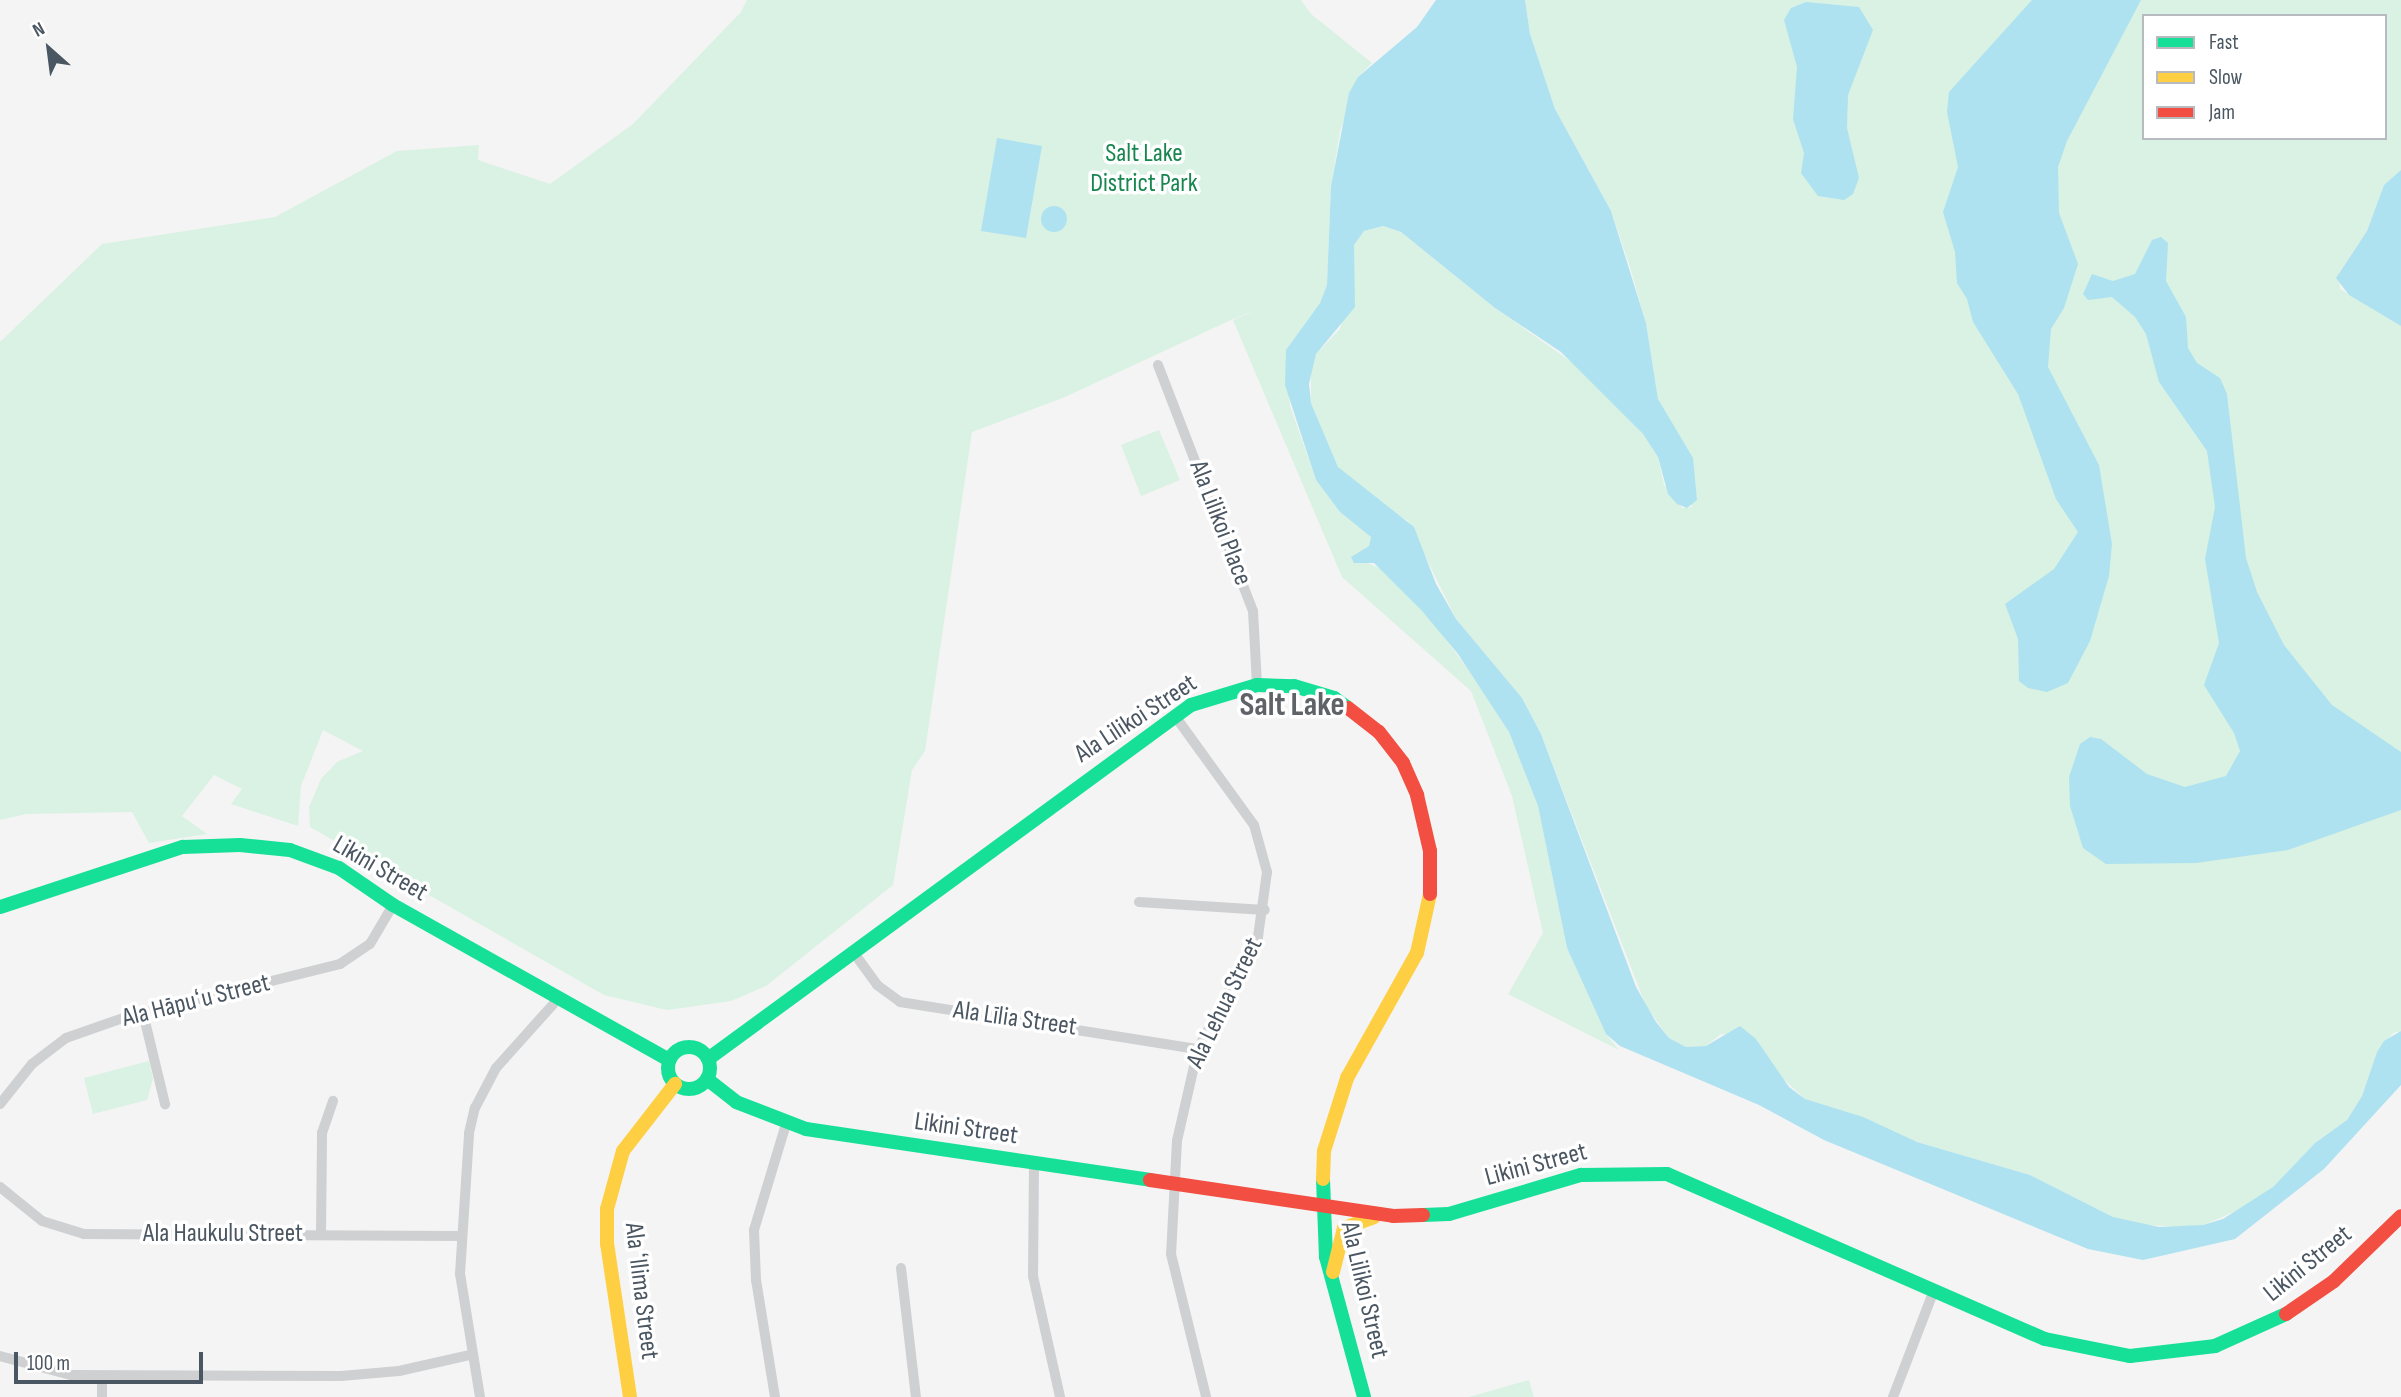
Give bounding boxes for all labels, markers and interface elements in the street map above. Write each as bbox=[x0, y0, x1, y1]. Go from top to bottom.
north arrow bbox=[14, 14, 84, 84]
legend bbox=[2142, 14, 2387, 140]
text: N bbox=[29, 17, 49, 43]
text: Fast bbox=[2209, 30, 2239, 55]
text: Slow bbox=[2209, 65, 2242, 90]
text: Jam bbox=[2209, 100, 2235, 125]
park label: Salt Lake District Park bbox=[1090, 138, 1198, 200]
street label: Ala Lilikoi Place bbox=[1182, 456, 1258, 590]
street label: Ala Lilikoi Street bbox=[1069, 668, 1203, 770]
district label: Salt Lake bbox=[1239, 686, 1345, 726]
street label: Likini Street bbox=[327, 829, 433, 909]
street label: Ala Lehua Street bbox=[1180, 933, 1270, 1073]
street label: Ala Hāpuʻu Street bbox=[119, 968, 273, 1034]
street label: Ala Līlia Street bbox=[951, 995, 1079, 1043]
street label: Likini Street bbox=[912, 1106, 1020, 1152]
street label: Likini Street bbox=[1482, 1136, 1590, 1194]
street label: Ala Haukulu Street bbox=[143, 1218, 303, 1250]
street label: Ala Lilikoi Street bbox=[1333, 1219, 1395, 1361]
street label: Likini Street bbox=[2258, 1219, 2358, 1309]
street label: Ala ʻIlima Street bbox=[617, 1221, 665, 1361]
scale bar bbox=[18, 1338, 206, 1382]
text: 100 m bbox=[27, 1351, 70, 1376]

